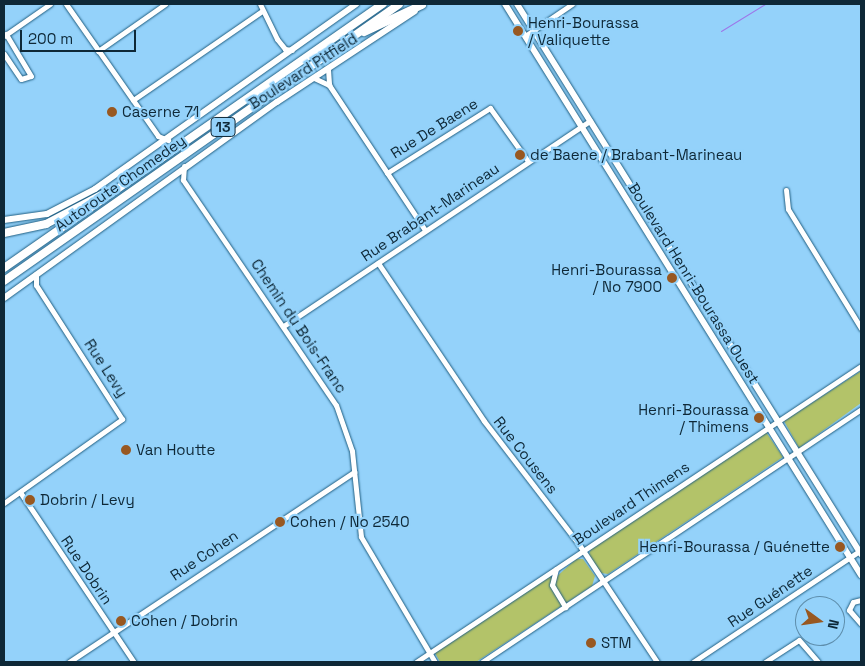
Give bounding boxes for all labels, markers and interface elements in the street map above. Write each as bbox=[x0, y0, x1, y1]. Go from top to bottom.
place label: Henri-Bourassa / Valiquette bbox=[528, 13, 639, 48]
scale bar bbox=[22, 20, 139, 52]
marker: Henri-Bourassa / Valiquette bbox=[512, 25, 524, 37]
text: 200 m bbox=[28, 29, 73, 48]
street label: Boulevard Pitfield bbox=[245, 29, 361, 113]
street label: Rue De Baene bbox=[387, 94, 481, 162]
place label: Caserne 71 bbox=[122, 103, 199, 121]
marker: Caserne 71 bbox=[106, 106, 118, 118]
road number: 13 bbox=[210, 115, 236, 138]
street label: Autoroute Chomedey bbox=[51, 131, 189, 235]
place label: de Baene / Brabant-Marineau bbox=[530, 146, 742, 164]
marker: de Baene / Brabant-Marineau bbox=[514, 149, 526, 161]
street label: Rue Brabant-Marineau bbox=[358, 159, 502, 265]
street label: Boulevard Henri-Bourassa Ouest bbox=[625, 179, 763, 387]
street label: Chemin du Bois-Franc bbox=[247, 256, 351, 396]
place label: Henri-Bourassa / No 7900 bbox=[551, 260, 662, 295]
marker: Henri-Bourassa / No 7900 bbox=[666, 272, 678, 284]
street label: Rue Levy bbox=[81, 336, 131, 400]
place label: Henri-Bourassa / Thimens bbox=[638, 400, 749, 435]
marker: Henri-Bourassa / Thimens bbox=[753, 412, 765, 424]
street label: Rue Cousens bbox=[490, 413, 562, 497]
place label: Van Houtte bbox=[136, 441, 215, 459]
marker: Van Houtte bbox=[120, 444, 132, 456]
street label: Boulevard Thimens bbox=[569, 457, 693, 549]
place label: Dobrin / Levy bbox=[40, 491, 135, 509]
marker: Dobrin / Levy bbox=[24, 494, 36, 506]
place label: Cohen / No 2540 bbox=[290, 513, 410, 531]
marker: Cohen / No 2540 bbox=[274, 516, 286, 528]
street label: Rue Cohen bbox=[167, 526, 241, 584]
street label: Rue Dobrin bbox=[58, 532, 116, 608]
place label: Henri-Bourassa / Guénette bbox=[639, 538, 830, 556]
marker: Henri-Bourassa / Guénette bbox=[834, 541, 846, 553]
street label: Rue Guénette bbox=[724, 561, 816, 631]
north arrow bbox=[795, 596, 845, 646]
place label: Cohen / Dobrin bbox=[131, 612, 238, 630]
marker: Cohen / Dobrin bbox=[115, 615, 127, 627]
text: N bbox=[824, 618, 843, 631]
place label: STM bbox=[601, 634, 632, 652]
marker: STM bbox=[585, 637, 597, 649]

